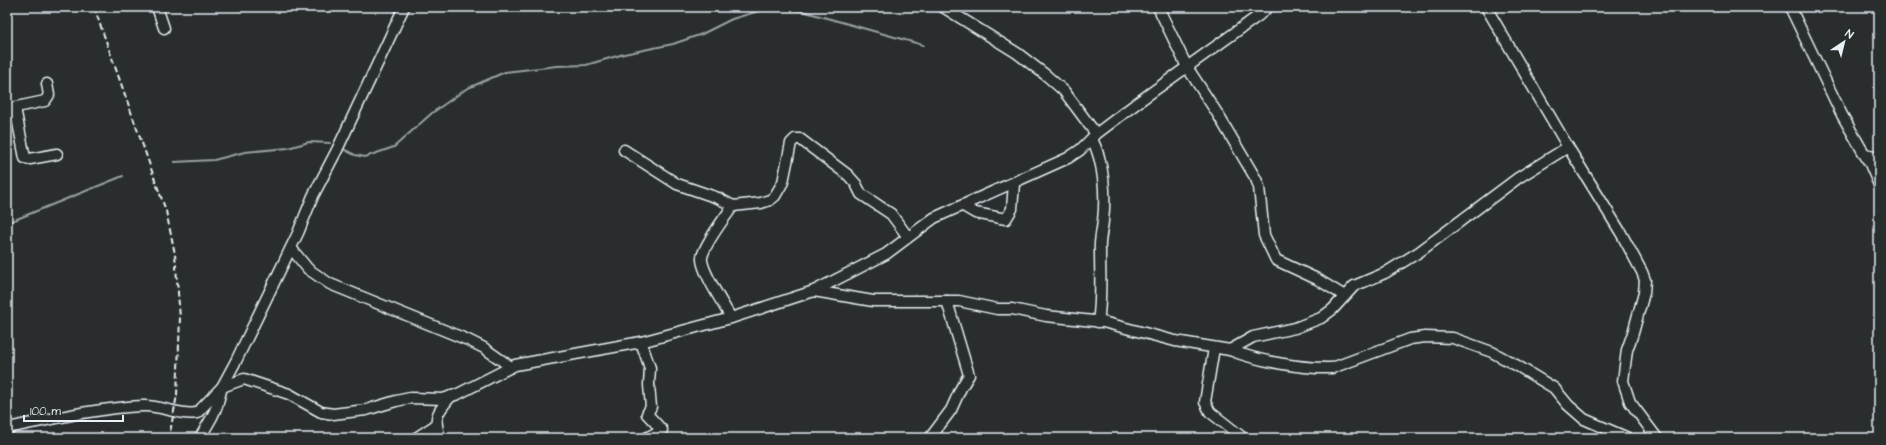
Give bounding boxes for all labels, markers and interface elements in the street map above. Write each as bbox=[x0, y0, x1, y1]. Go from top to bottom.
north arrow bbox=[1824, 22, 1864, 62]
text: N bbox=[1842, 26, 1857, 42]
scale bar bbox=[24, 397, 123, 423]
text: 100 m bbox=[30, 403, 61, 420]

